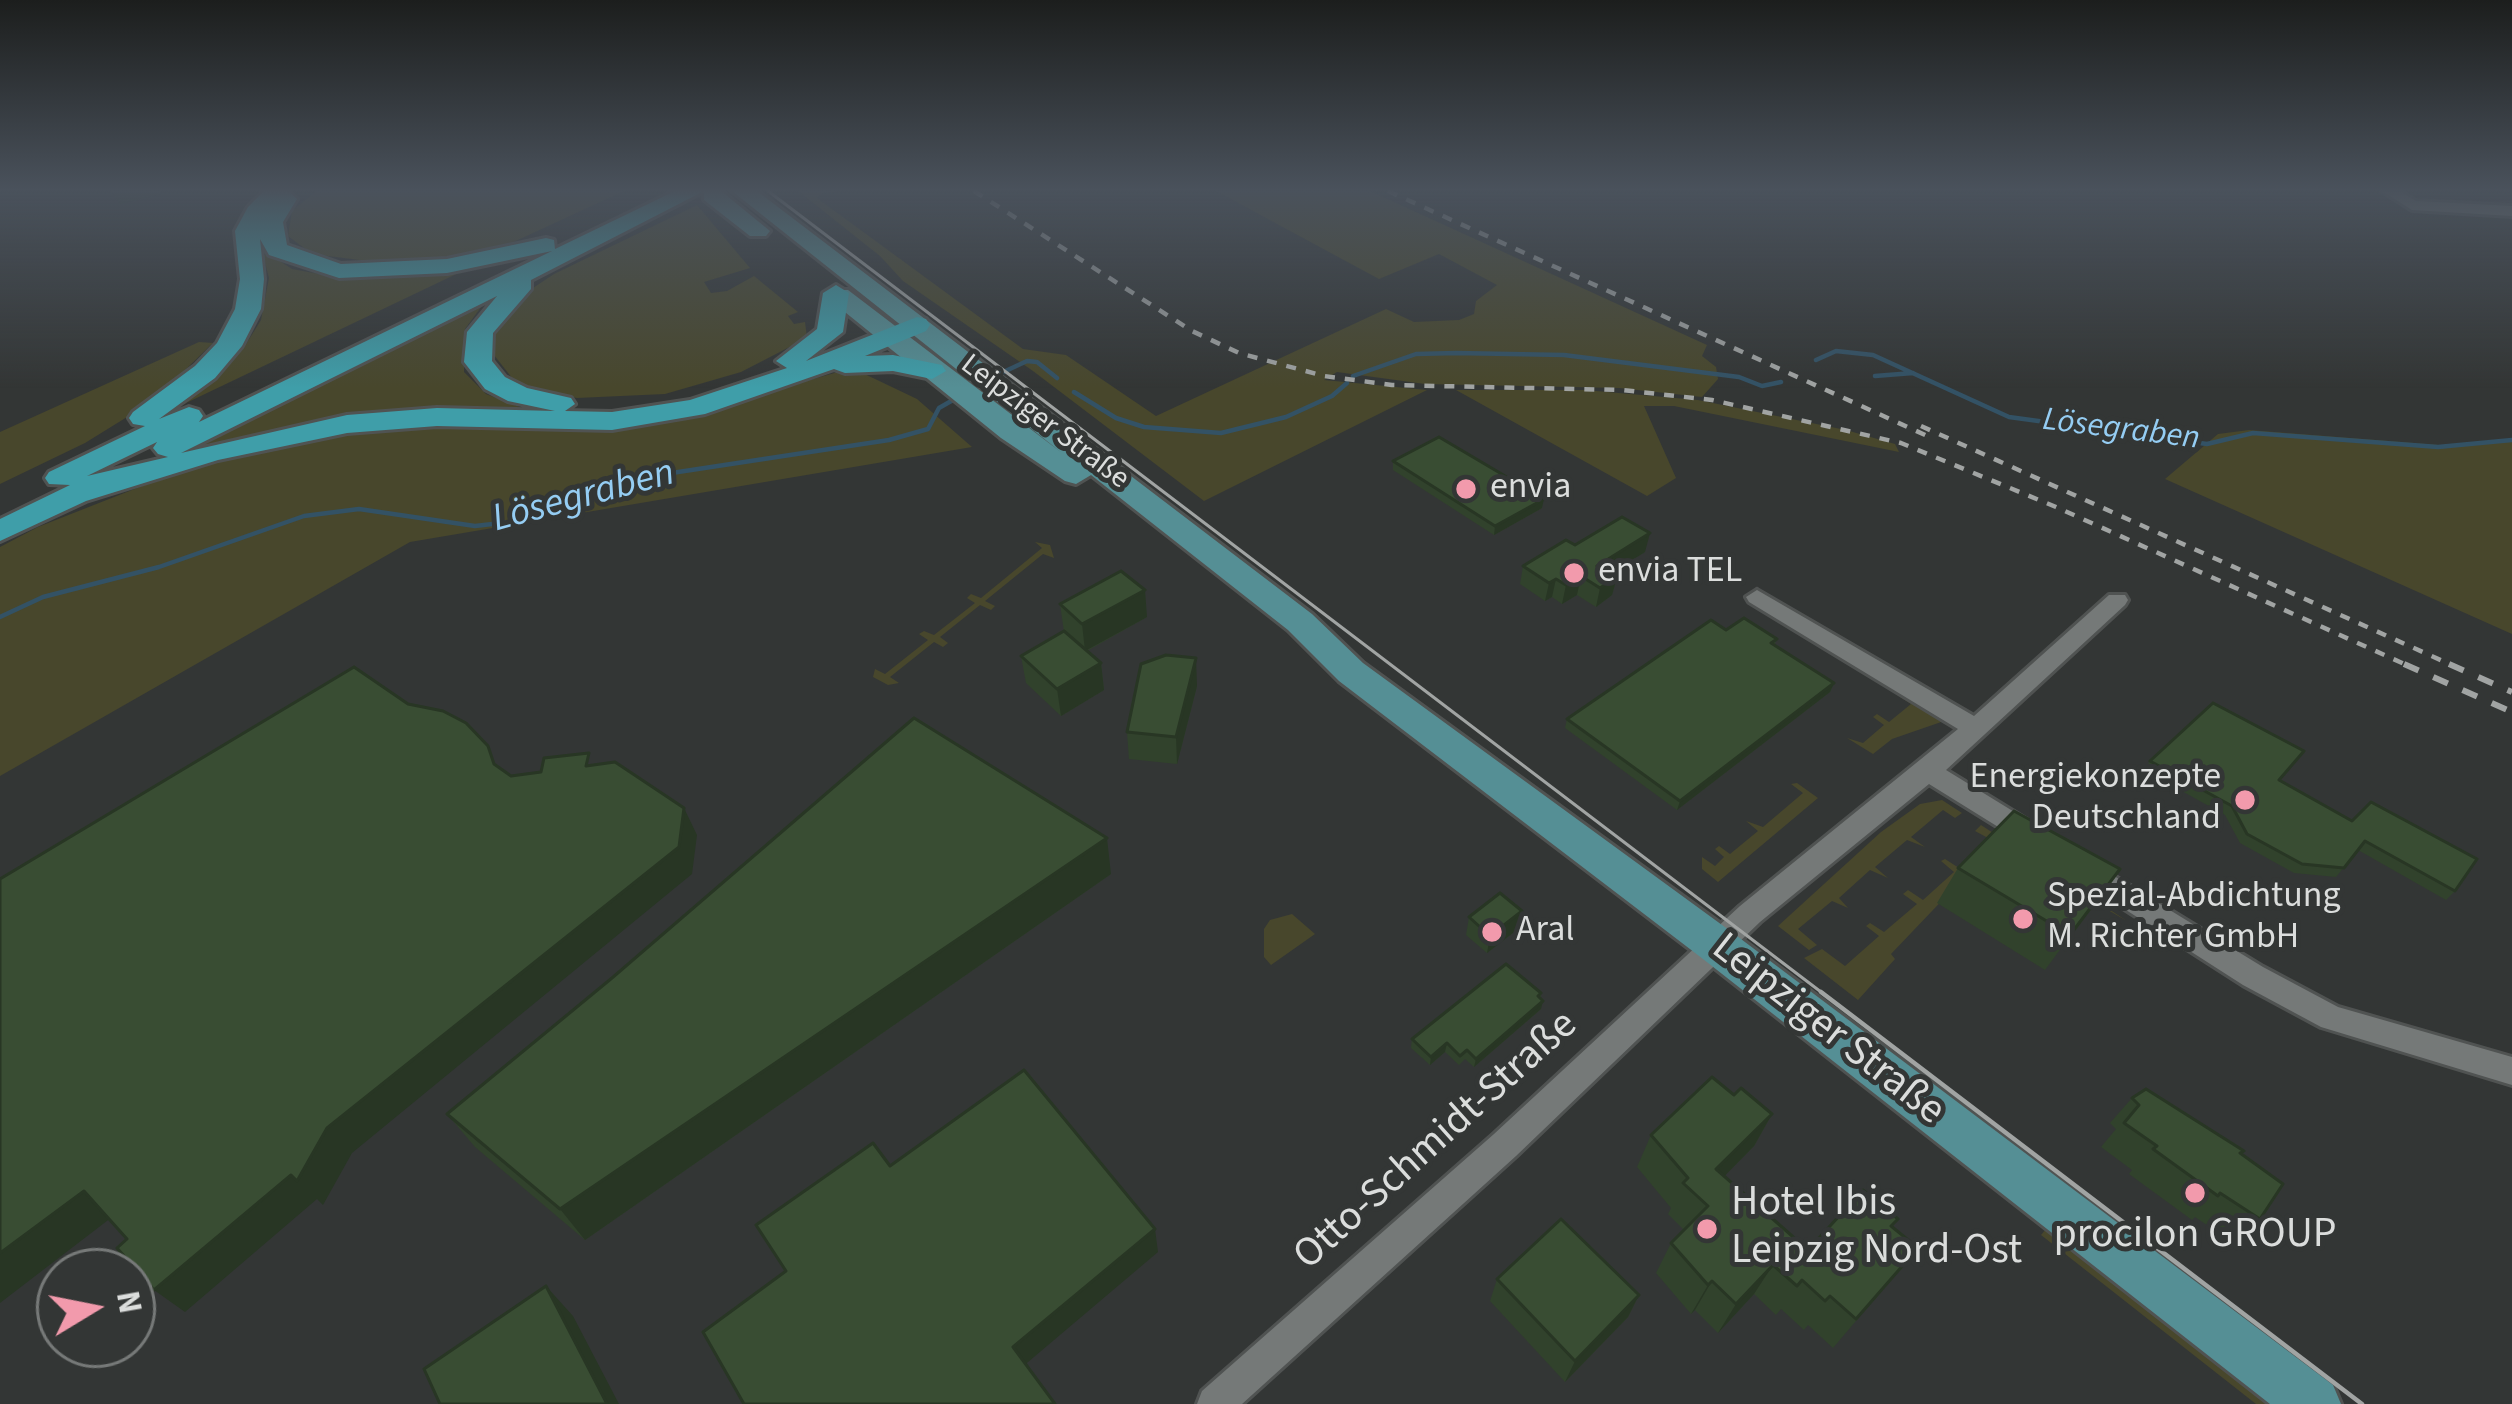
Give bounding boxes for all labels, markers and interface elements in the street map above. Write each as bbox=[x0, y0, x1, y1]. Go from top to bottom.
street label: Leipziger Straße bbox=[953, 348, 1135, 498]
water label: Lösegraben bbox=[2040, 402, 2202, 460]
water label: Lösegraben bbox=[488, 451, 680, 545]
place label: envia bbox=[1490, 467, 1571, 511]
marker: envia bbox=[1453, 476, 1479, 502]
place label: envia TEL bbox=[1598, 551, 1742, 595]
marker: envia TEL bbox=[1561, 560, 1587, 586]
place label: Energiekonzepte Deutschland bbox=[1969, 757, 2221, 842]
marker: Energiekonzepte Deutschland bbox=[2232, 787, 2258, 813]
place label: Spezial-Abdichtung M. Richter GmbH bbox=[2047, 876, 2341, 961]
marker: Spezial-Abdichtung M. Richter GmbH bbox=[2010, 906, 2036, 932]
place label: Aral bbox=[1516, 910, 1575, 954]
marker: Aral bbox=[1479, 919, 1505, 945]
street label: Leipziger Straße bbox=[1700, 924, 1954, 1138]
street label: Otto-Schmidt-Straße bbox=[1285, 1002, 1589, 1282]
place label: Hotel Ibis Leipzig Nord-Ost bbox=[1731, 1180, 2022, 1278]
marker: procilon GROUP bbox=[2182, 1180, 2208, 1206]
place label: procilon GROUP bbox=[2053, 1212, 2337, 1262]
marker: Hotel Ibis Leipzig Nord-Ost bbox=[1694, 1216, 1720, 1242]
north arrow bbox=[36, 1248, 156, 1368]
text: N bbox=[104, 1287, 154, 1317]

